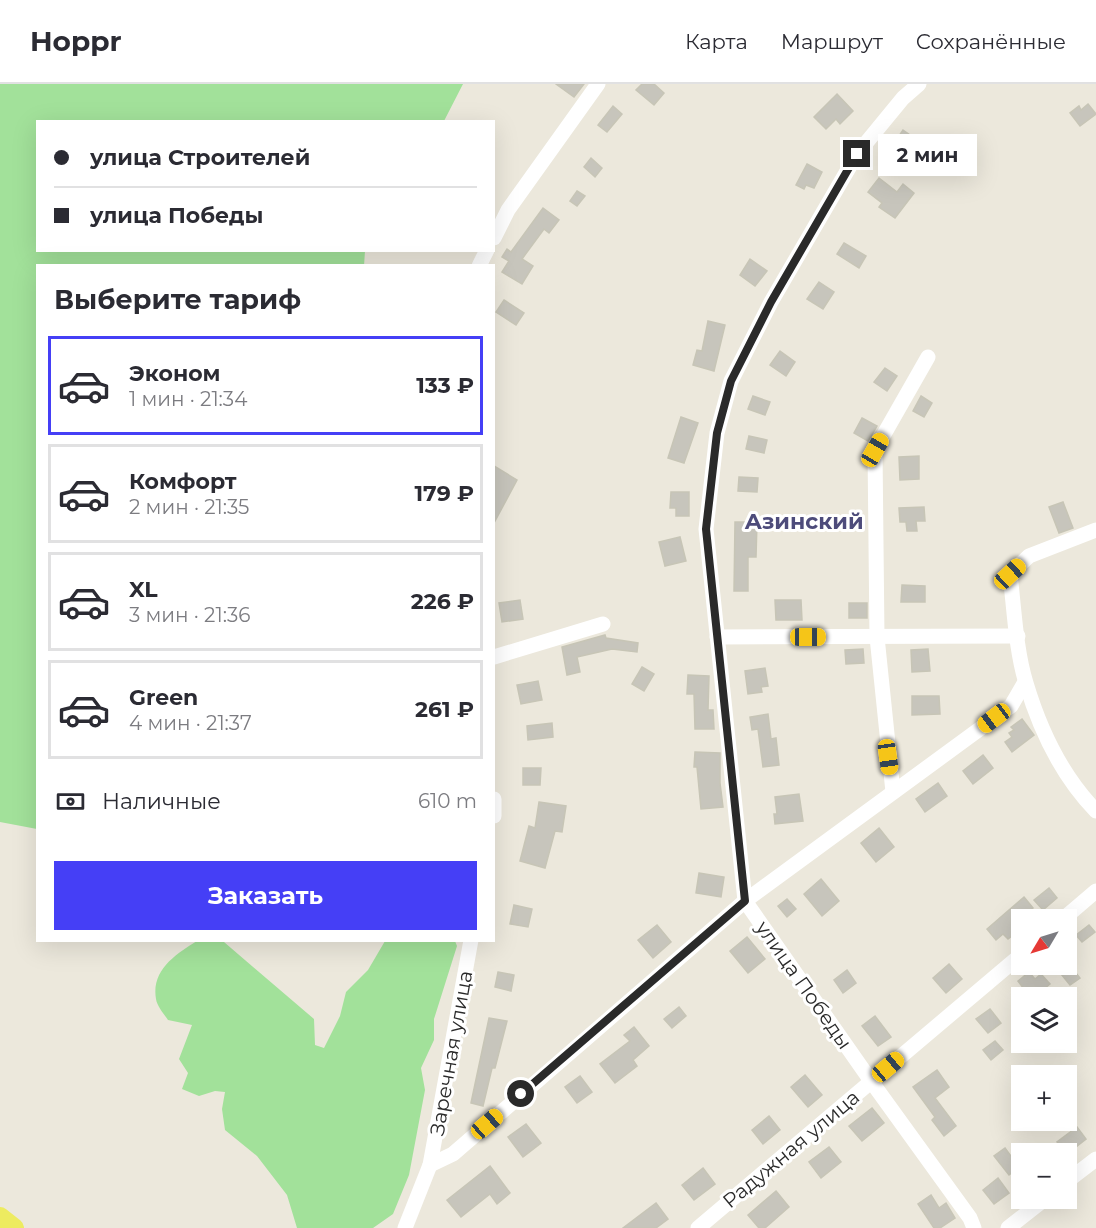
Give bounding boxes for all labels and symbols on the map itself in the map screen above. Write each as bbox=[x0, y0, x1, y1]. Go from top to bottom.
callout: 2 мин bbox=[878, 133, 977, 175]
route end bbox=[843, 140, 870, 167]
car bbox=[858, 430, 892, 470]
district label: Азинский bbox=[744, 508, 864, 535]
car bbox=[991, 555, 1029, 593]
car bbox=[790, 628, 826, 646]
car bbox=[974, 700, 1014, 736]
car bbox=[877, 738, 899, 776]
north arrow bbox=[1011, 909, 1077, 975]
street label: улица Победы bbox=[750, 915, 857, 1054]
street label: Заречная улица bbox=[425, 969, 477, 1137]
car bbox=[868, 1049, 908, 1085]
route start bbox=[507, 1080, 534, 1107]
street label: Радужная улица bbox=[718, 1085, 864, 1213]
car bbox=[468, 1105, 506, 1143]

